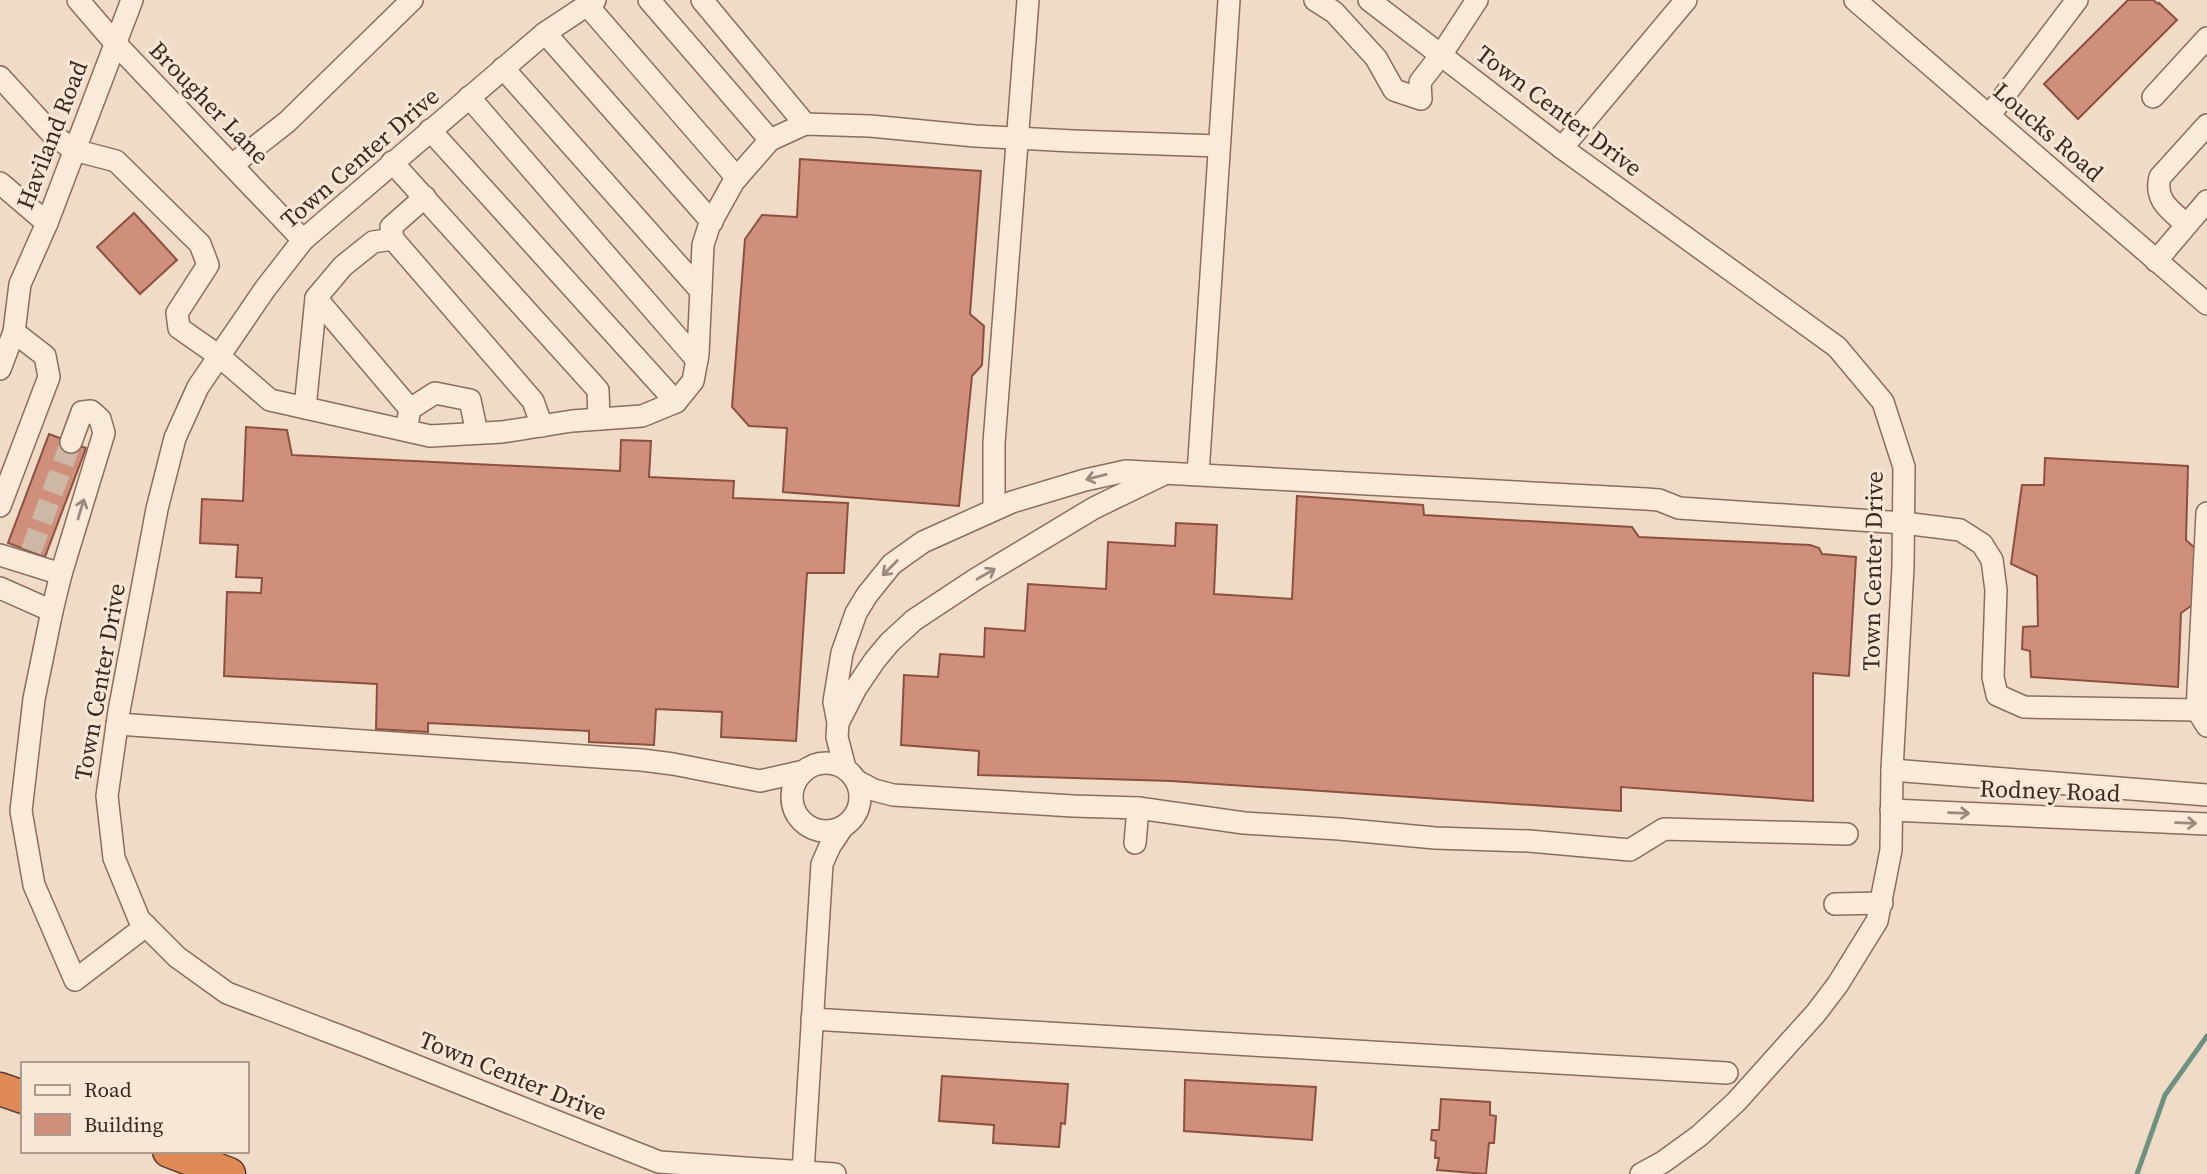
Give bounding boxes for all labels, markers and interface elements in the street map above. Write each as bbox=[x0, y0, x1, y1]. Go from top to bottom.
street label: Brougher Lane bbox=[142, 34, 277, 171]
street label: Town Center Drive bbox=[1470, 37, 1649, 184]
street label: Haviland Road bbox=[8, 55, 95, 214]
street label: Loucks Road bbox=[1986, 75, 2111, 189]
street label: Town Center Drive bbox=[273, 80, 446, 236]
one-way arrow bbox=[1085, 471, 1108, 484]
street label: Town Center Drive bbox=[1854, 471, 1891, 671]
one-way arrow bbox=[75, 498, 88, 520]
one-way arrow bbox=[882, 559, 899, 576]
one-way arrow bbox=[976, 566, 996, 580]
street label: Town Center Drive bbox=[66, 581, 133, 783]
street label: Rodney Road bbox=[1979, 772, 2121, 809]
one-way arrow bbox=[1947, 807, 1970, 820]
one-way arrow bbox=[2174, 816, 2197, 829]
street label: Town Center Drive bbox=[414, 1023, 612, 1128]
legend bbox=[21, 1062, 248, 1153]
text: Road bbox=[84, 1075, 132, 1104]
text: Building bbox=[84, 1110, 163, 1139]

